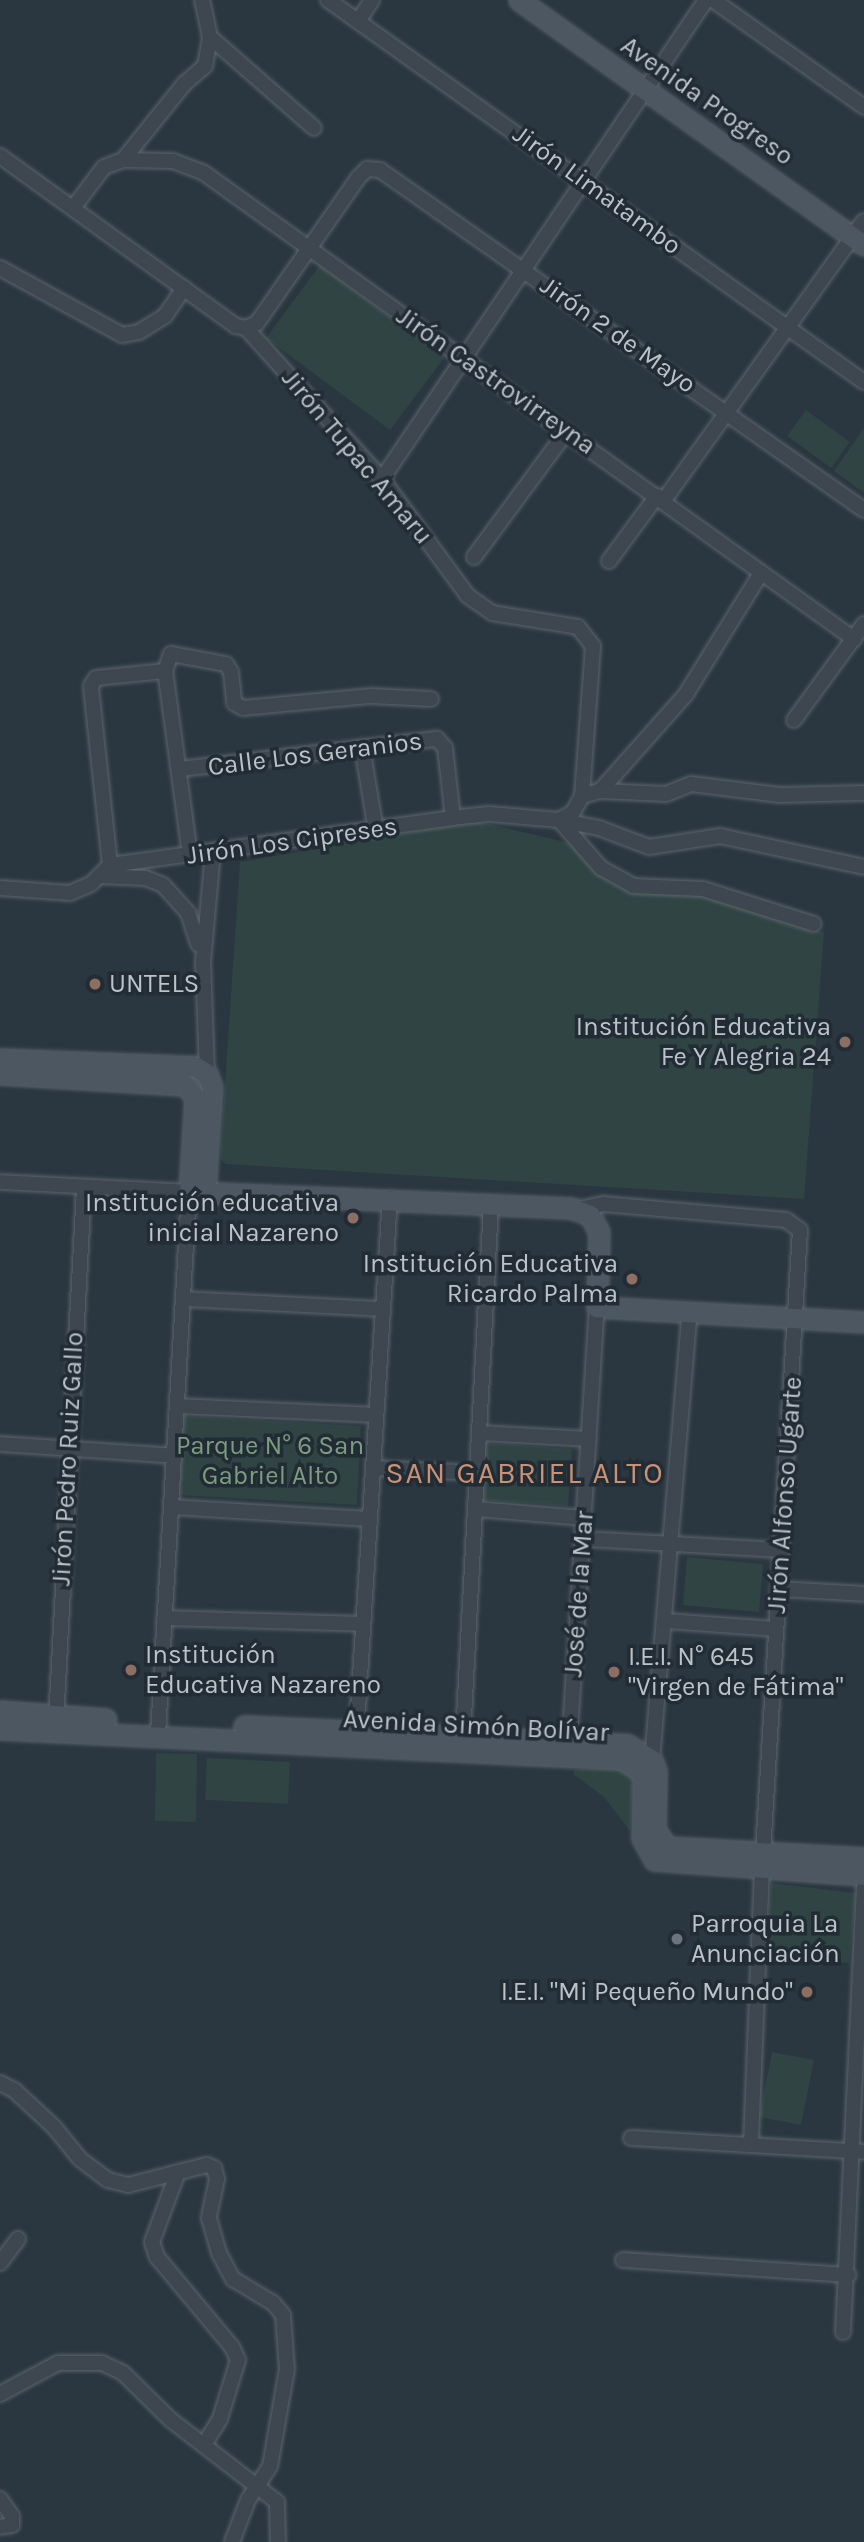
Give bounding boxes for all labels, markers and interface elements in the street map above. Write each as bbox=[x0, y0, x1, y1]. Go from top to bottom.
street label: Avenida Progreso bbox=[615, 30, 799, 172]
street label: Jirón Limatambo bbox=[507, 119, 687, 261]
street label: Jirón 2 de Mayo bbox=[534, 270, 702, 400]
street label: Jirón Castrovirreyna bbox=[390, 301, 602, 461]
street label: Jirón Tupac Amaru bbox=[275, 363, 439, 551]
street label: Calle Los Geranios bbox=[206, 725, 424, 783]
street label: Jirón Los Cipreses bbox=[185, 811, 399, 871]
place label: UNTELS bbox=[109, 968, 199, 1000]
marker: UNTELS bbox=[87, 976, 103, 992]
place label: Institución Educativa Fe Y Alegria 24 bbox=[576, 1011, 831, 1072]
marker: Institución Educativa Fe Y Alegria 24 bbox=[837, 1034, 853, 1050]
place label: Institución educativa inicial Nazareno bbox=[85, 1187, 339, 1248]
marker: Institución educativa inicial Nazareno bbox=[345, 1210, 361, 1226]
place label: Institución Educativa Ricardo Palma bbox=[363, 1248, 618, 1310]
marker: Institución Educativa Ricardo Palma bbox=[624, 1271, 640, 1287]
street label: Jirón Pedro Ruiz Gallo bbox=[46, 1331, 90, 1587]
street label: Jirón Alfonso Ugarte bbox=[761, 1376, 809, 1614]
park label: Parque N° 6 San Gabriel Alto bbox=[176, 1430, 364, 1492]
district label: SAN GABRIEL ALTO bbox=[387, 1455, 663, 1491]
street label: José de la Mar bbox=[558, 1510, 600, 1678]
place label: Institución Educativa Nazareno bbox=[145, 1639, 381, 1700]
place label: I.E.I. N° 645 "Virgen de Fátima" bbox=[628, 1641, 843, 1702]
marker: Institución Educativa Nazareno bbox=[123, 1662, 139, 1678]
marker: I.E.I. N° 645 "Virgen de Fátima" bbox=[606, 1664, 622, 1680]
street label: Avenida Simón Bolívar bbox=[342, 1703, 610, 1749]
place label: Parroquia La Anunciación bbox=[691, 1908, 840, 1969]
marker: Parroquia La Anunciación bbox=[669, 1931, 685, 1947]
place label: I.E.I. "Mi Pequeño Mundo" bbox=[501, 1976, 793, 2008]
marker: I.E.I. "Mi Pequeño Mundo" bbox=[799, 1984, 815, 2000]

